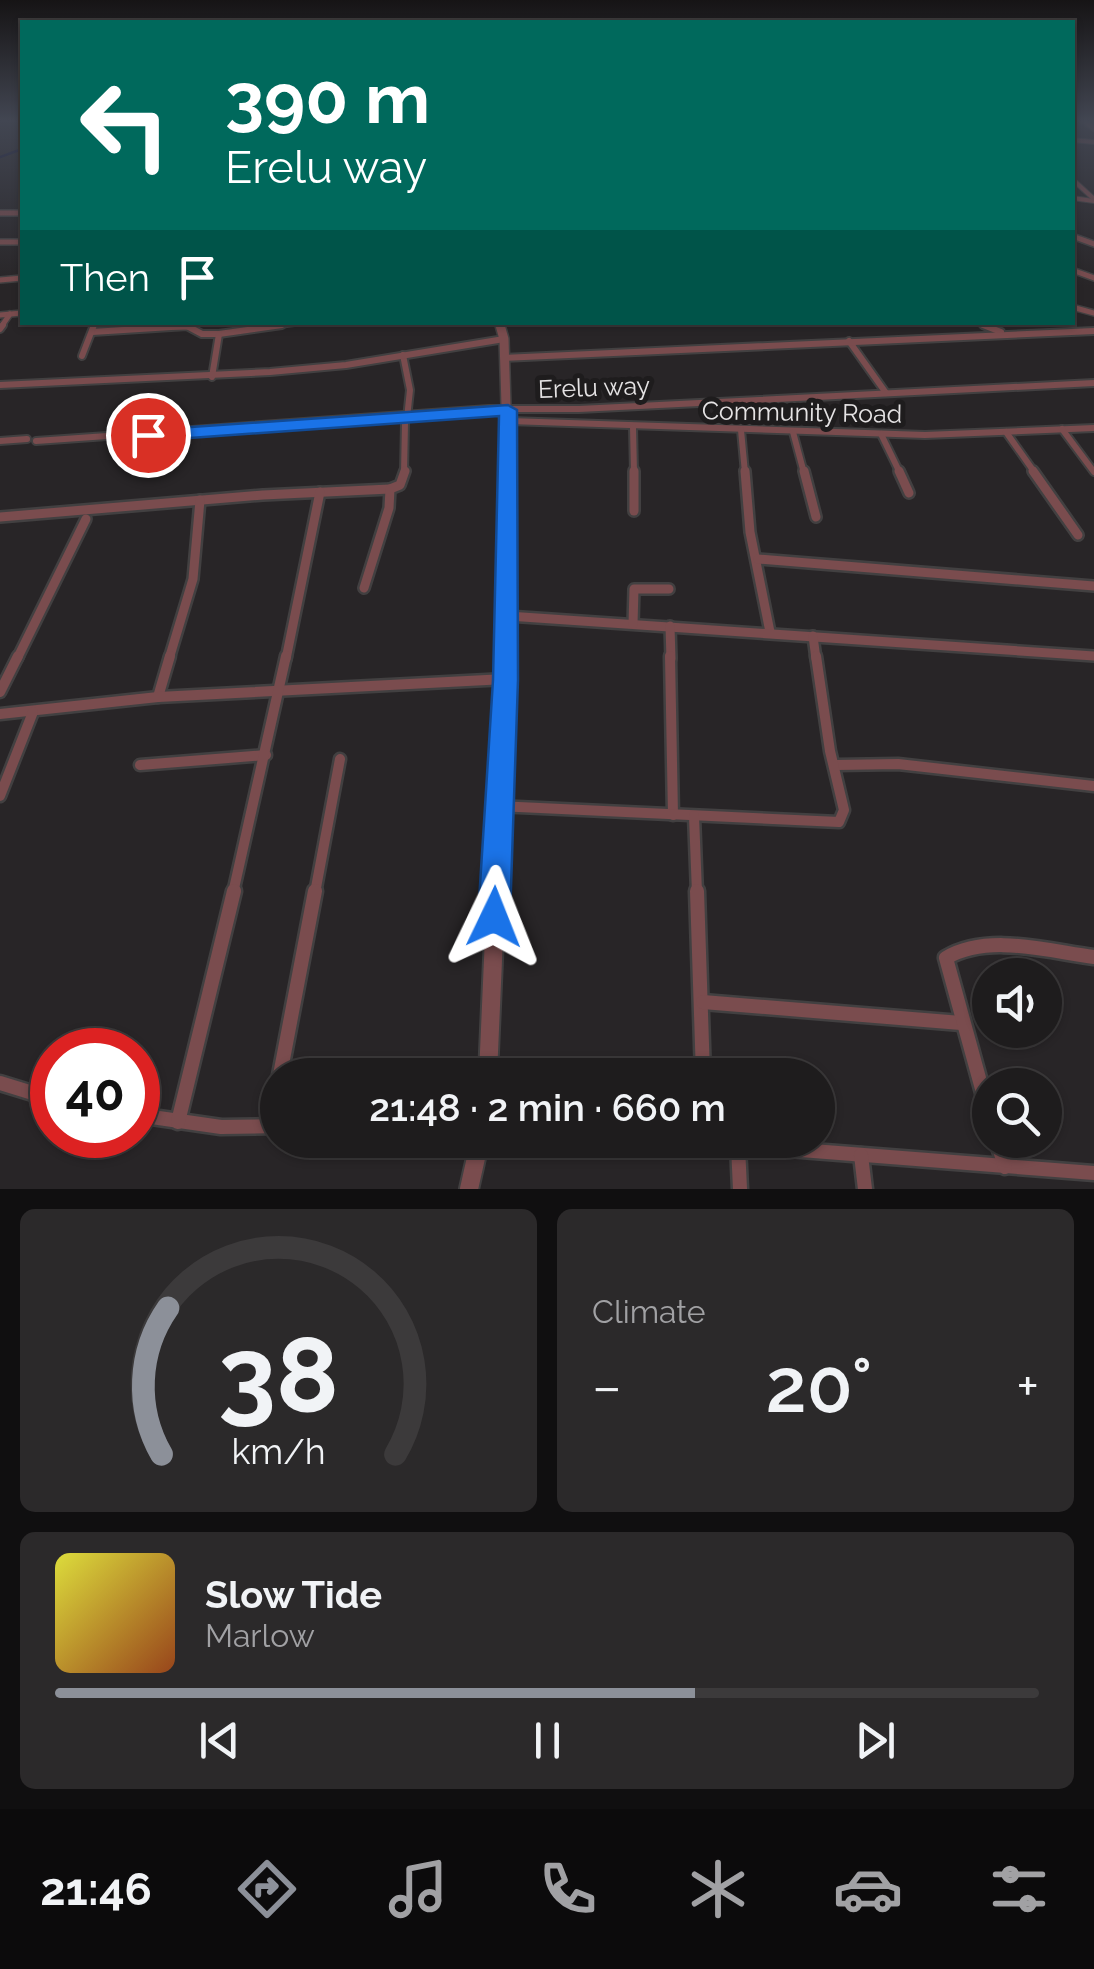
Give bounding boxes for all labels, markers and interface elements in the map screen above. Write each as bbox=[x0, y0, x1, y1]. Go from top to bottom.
text: 390 m bbox=[225, 57, 430, 139]
icon: left bbox=[60, 60, 190, 190]
text: Erelu way bbox=[225, 141, 427, 194]
icon: arrive bbox=[170, 250, 225, 305]
text: Then bbox=[60, 255, 150, 300]
street label: Erelu way bbox=[537, 370, 651, 404]
pin bbox=[106, 393, 191, 478]
street label: Community Road bbox=[702, 395, 902, 429]
icon: arrive bbox=[121, 408, 176, 463]
position arrow bbox=[442, 865, 546, 969]
map controls bbox=[972, 958, 1062, 1158]
button: sound bbox=[972, 958, 1062, 1048]
speed limit sign: 40 bbox=[30, 1028, 160, 1158]
button: search bbox=[972, 1068, 1062, 1158]
text: 21:48 · 2 min · 660 m bbox=[369, 1085, 726, 1130]
text: Climate bbox=[592, 1293, 706, 1330]
text: 38 bbox=[218, 1314, 339, 1436]
text: 20° bbox=[766, 1341, 872, 1430]
text: − bbox=[592, 1354, 622, 1419]
text: + bbox=[1016, 1354, 1039, 1419]
text: km/h bbox=[231, 1430, 326, 1472]
text: Slow Tide bbox=[205, 1572, 382, 1617]
text: Marlow bbox=[205, 1617, 315, 1654]
icon: previous bbox=[192, 1713, 247, 1768]
icon: pause bbox=[520, 1713, 575, 1768]
icon: next bbox=[848, 1713, 903, 1768]
icon: directions bbox=[232, 1854, 302, 1924]
icon: music bbox=[383, 1854, 453, 1924]
icon: phone bbox=[533, 1854, 603, 1924]
icon: climate bbox=[683, 1854, 753, 1924]
icon: car bbox=[833, 1854, 903, 1924]
icon: filters bbox=[984, 1854, 1054, 1924]
text: 21:46 bbox=[40, 1863, 152, 1916]

